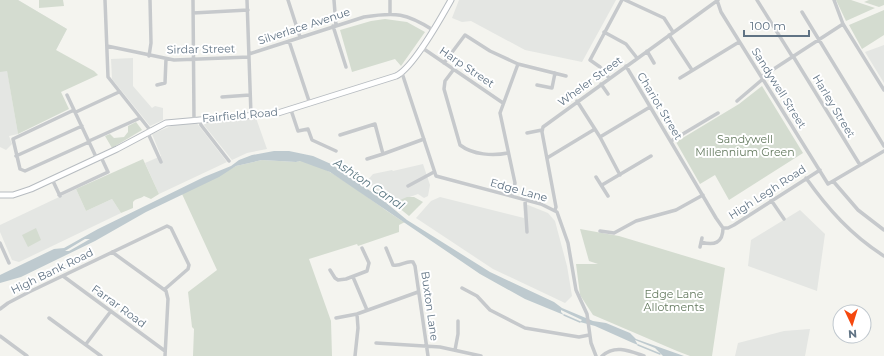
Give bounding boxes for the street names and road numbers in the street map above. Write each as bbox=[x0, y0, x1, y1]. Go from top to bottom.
street label: Silverlace Avenue bbox=[256, 4, 352, 47]
street label: Sirdar Street bbox=[167, 41, 236, 57]
street label: Harp Street bbox=[437, 43, 498, 91]
street label: Sandywell Street bbox=[749, 45, 810, 131]
street label: Wheler Street bbox=[555, 53, 625, 109]
street label: Chariot Street bbox=[634, 70, 686, 143]
street label: Harley Street bbox=[810, 72, 859, 141]
street label: Fairfield Road bbox=[201, 105, 279, 125]
street label: High Legh Road bbox=[726, 162, 808, 222]
street label: Edge Lane bbox=[489, 175, 550, 205]
street label: High Bank Road bbox=[8, 245, 96, 297]
street label: Buxton Lane bbox=[418, 270, 442, 342]
street label: Farrar Road bbox=[89, 282, 149, 330]

